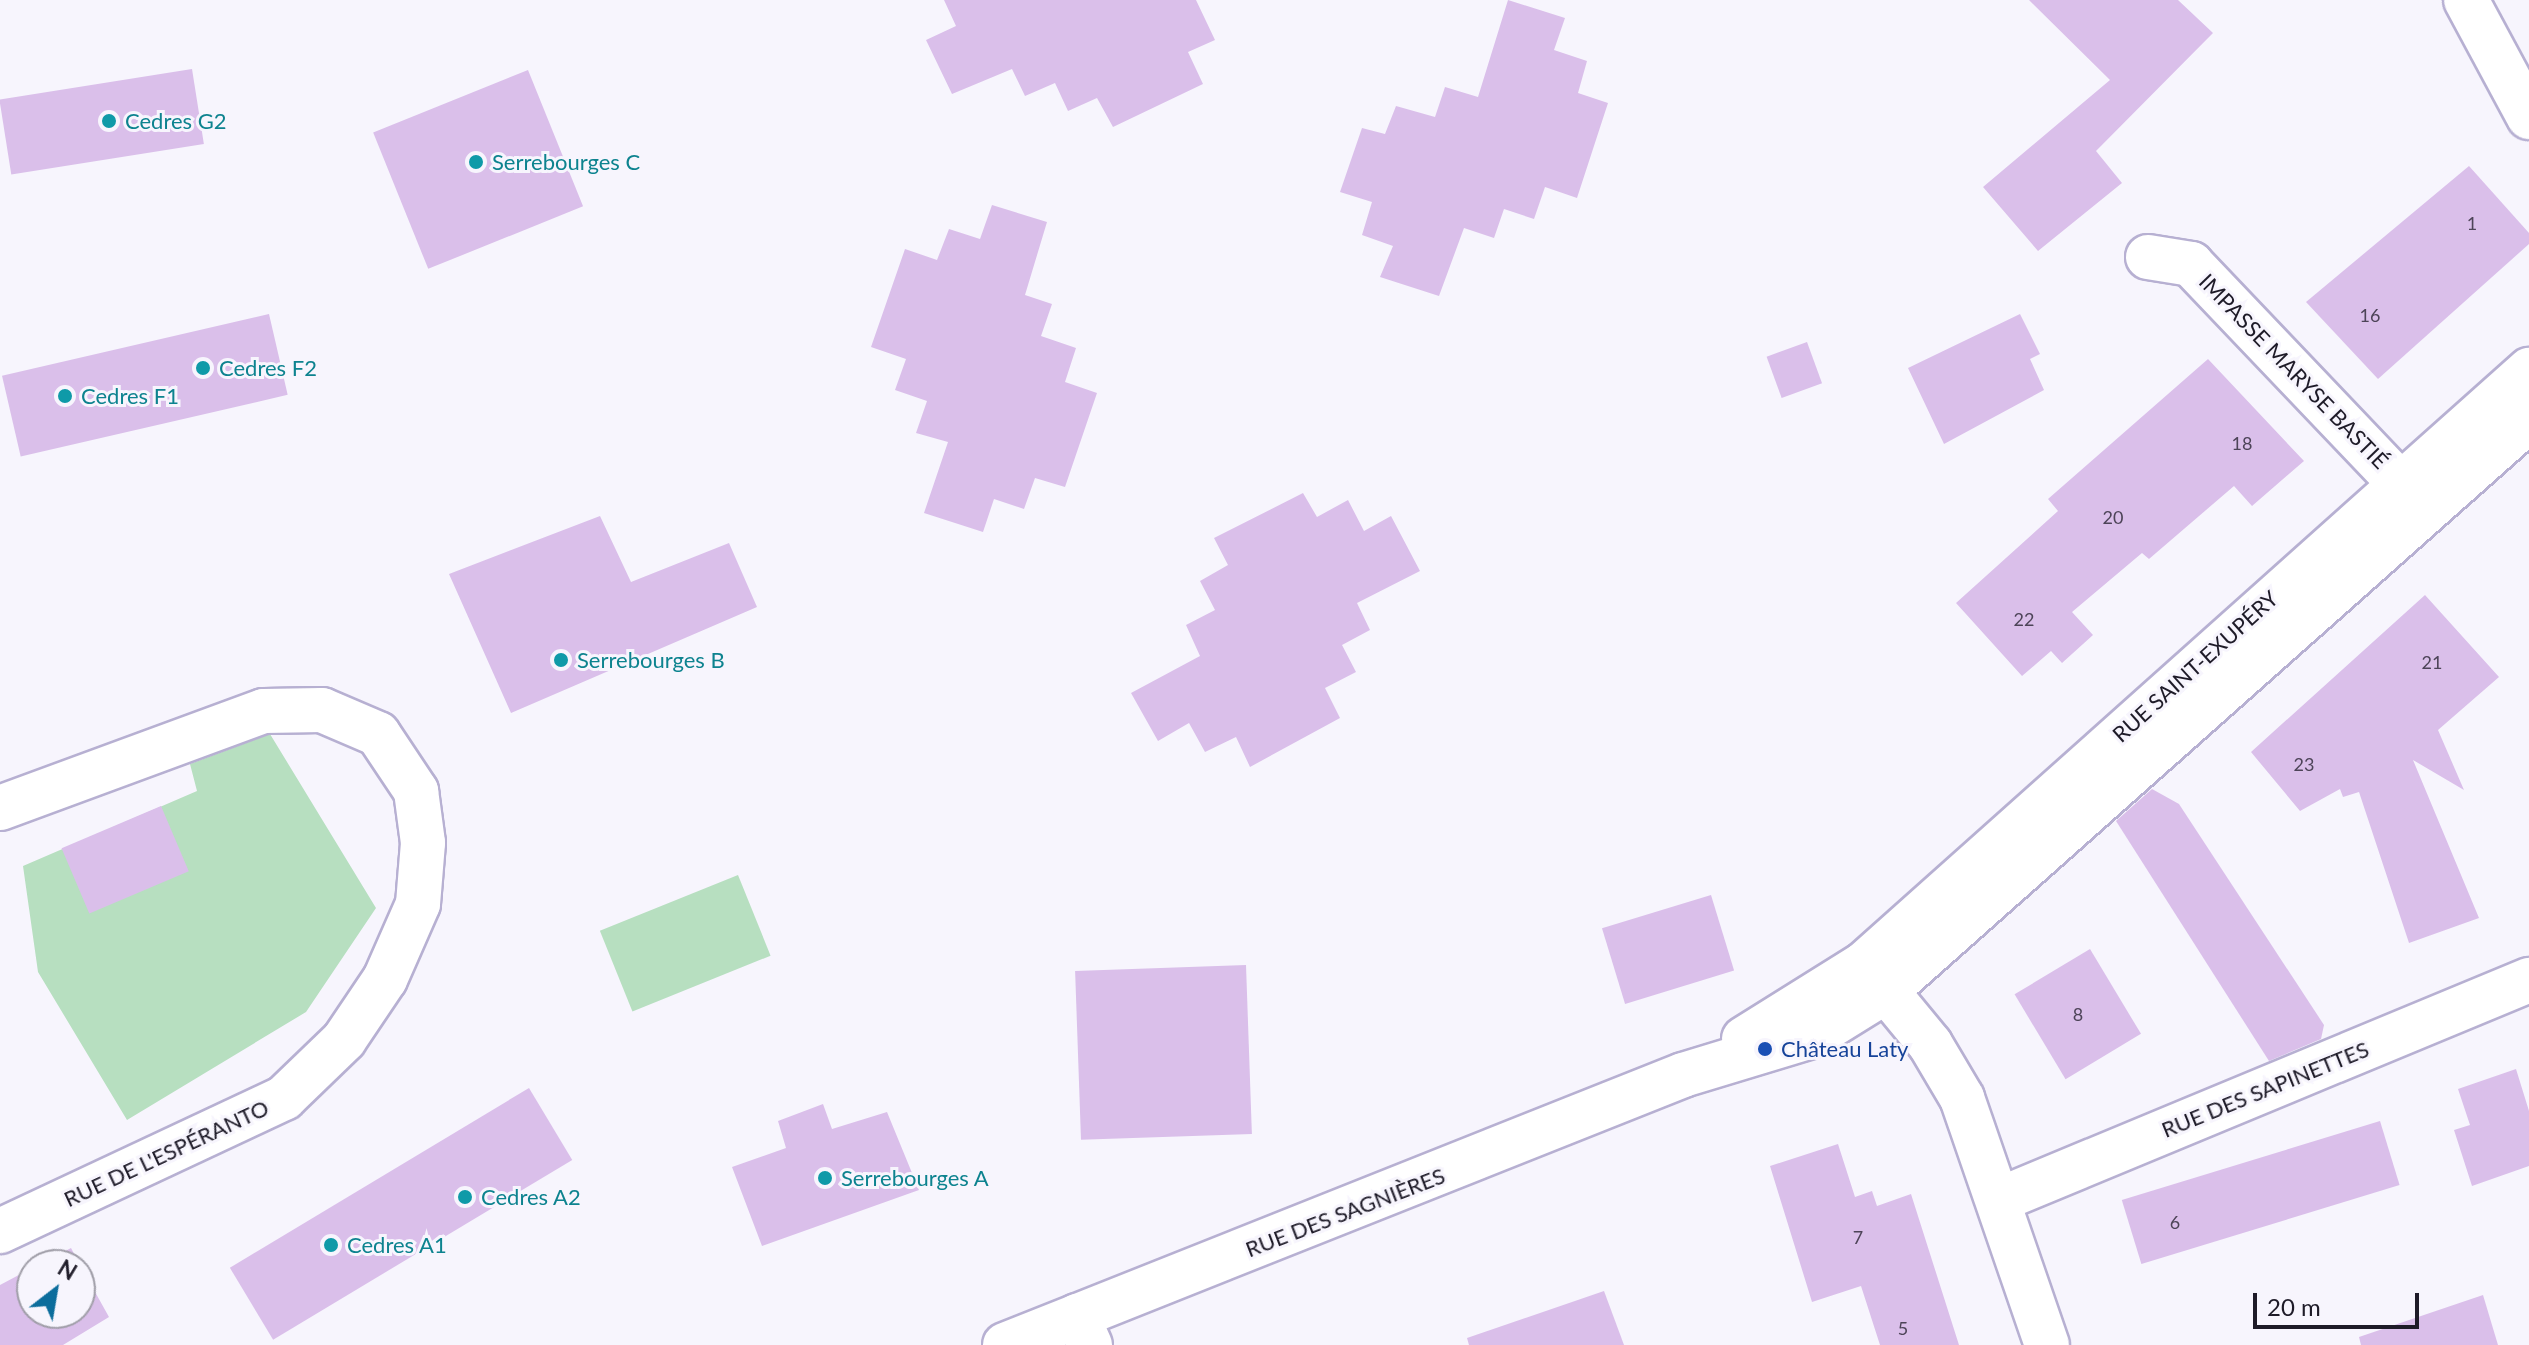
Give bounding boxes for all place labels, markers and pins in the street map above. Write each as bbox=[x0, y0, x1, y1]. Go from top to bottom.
place label: Cedres G2 bbox=[125, 108, 227, 134]
marker: Cedres G2 bbox=[100, 112, 118, 130]
place label: Serrebourges C bbox=[492, 149, 640, 175]
marker: Serrebourges C bbox=[467, 153, 485, 171]
place label: Cedres F2 bbox=[219, 355, 317, 381]
marker: Cedres F2 bbox=[194, 359, 212, 377]
place label: Cedres F1 bbox=[81, 383, 179, 409]
marker: Cedres F1 bbox=[56, 387, 74, 405]
place label: Serrebourges B bbox=[577, 647, 725, 673]
marker: Serrebourges B bbox=[552, 651, 570, 669]
place label: Château Laty bbox=[1781, 1036, 1908, 1062]
marker: Château Laty bbox=[1756, 1040, 1774, 1058]
place label: Serrebourges A bbox=[841, 1165, 989, 1191]
marker: Serrebourges A bbox=[816, 1169, 834, 1187]
place label: Cedres A2 bbox=[481, 1184, 581, 1210]
marker: Cedres A2 bbox=[456, 1188, 474, 1206]
place label: Cedres A1 bbox=[347, 1232, 447, 1258]
marker: Cedres A1 bbox=[322, 1236, 340, 1254]

